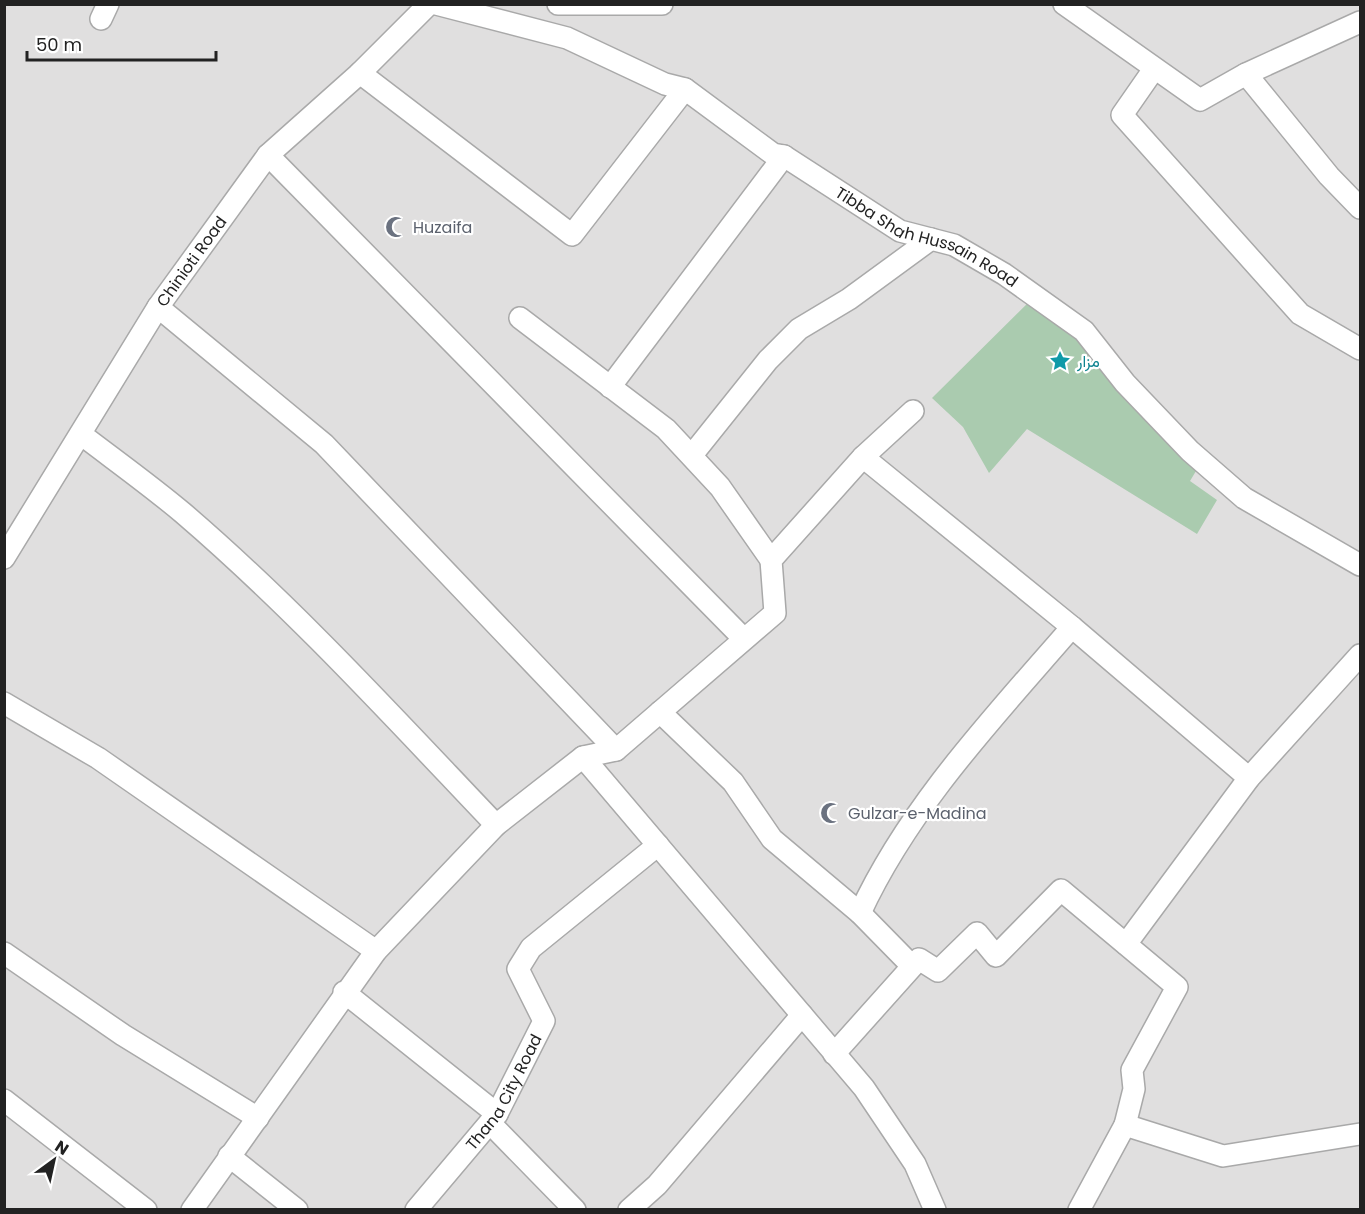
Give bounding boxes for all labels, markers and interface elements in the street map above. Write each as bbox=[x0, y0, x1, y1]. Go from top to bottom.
scale bar bbox=[27, 24, 216, 62]
text: 50 m bbox=[36, 32, 82, 57]
street label: Tibba Shah Hussain Road bbox=[831, 181, 1023, 292]
street label: Chinioti Road bbox=[151, 211, 232, 311]
mosque icon: Huzaifa bbox=[384, 215, 408, 239]
place label: Huzaifa bbox=[413, 216, 472, 239]
place icon: مزار bbox=[1048, 349, 1072, 373]
place label: مزار bbox=[1076, 350, 1100, 373]
mosque icon: Gulzar-e-Madina bbox=[819, 801, 843, 825]
place label: Gulzar-e-Madina bbox=[848, 802, 987, 825]
street label: Thana City Road bbox=[460, 1030, 547, 1155]
north arrow bbox=[24, 1130, 84, 1190]
text: N bbox=[51, 1135, 73, 1161]

